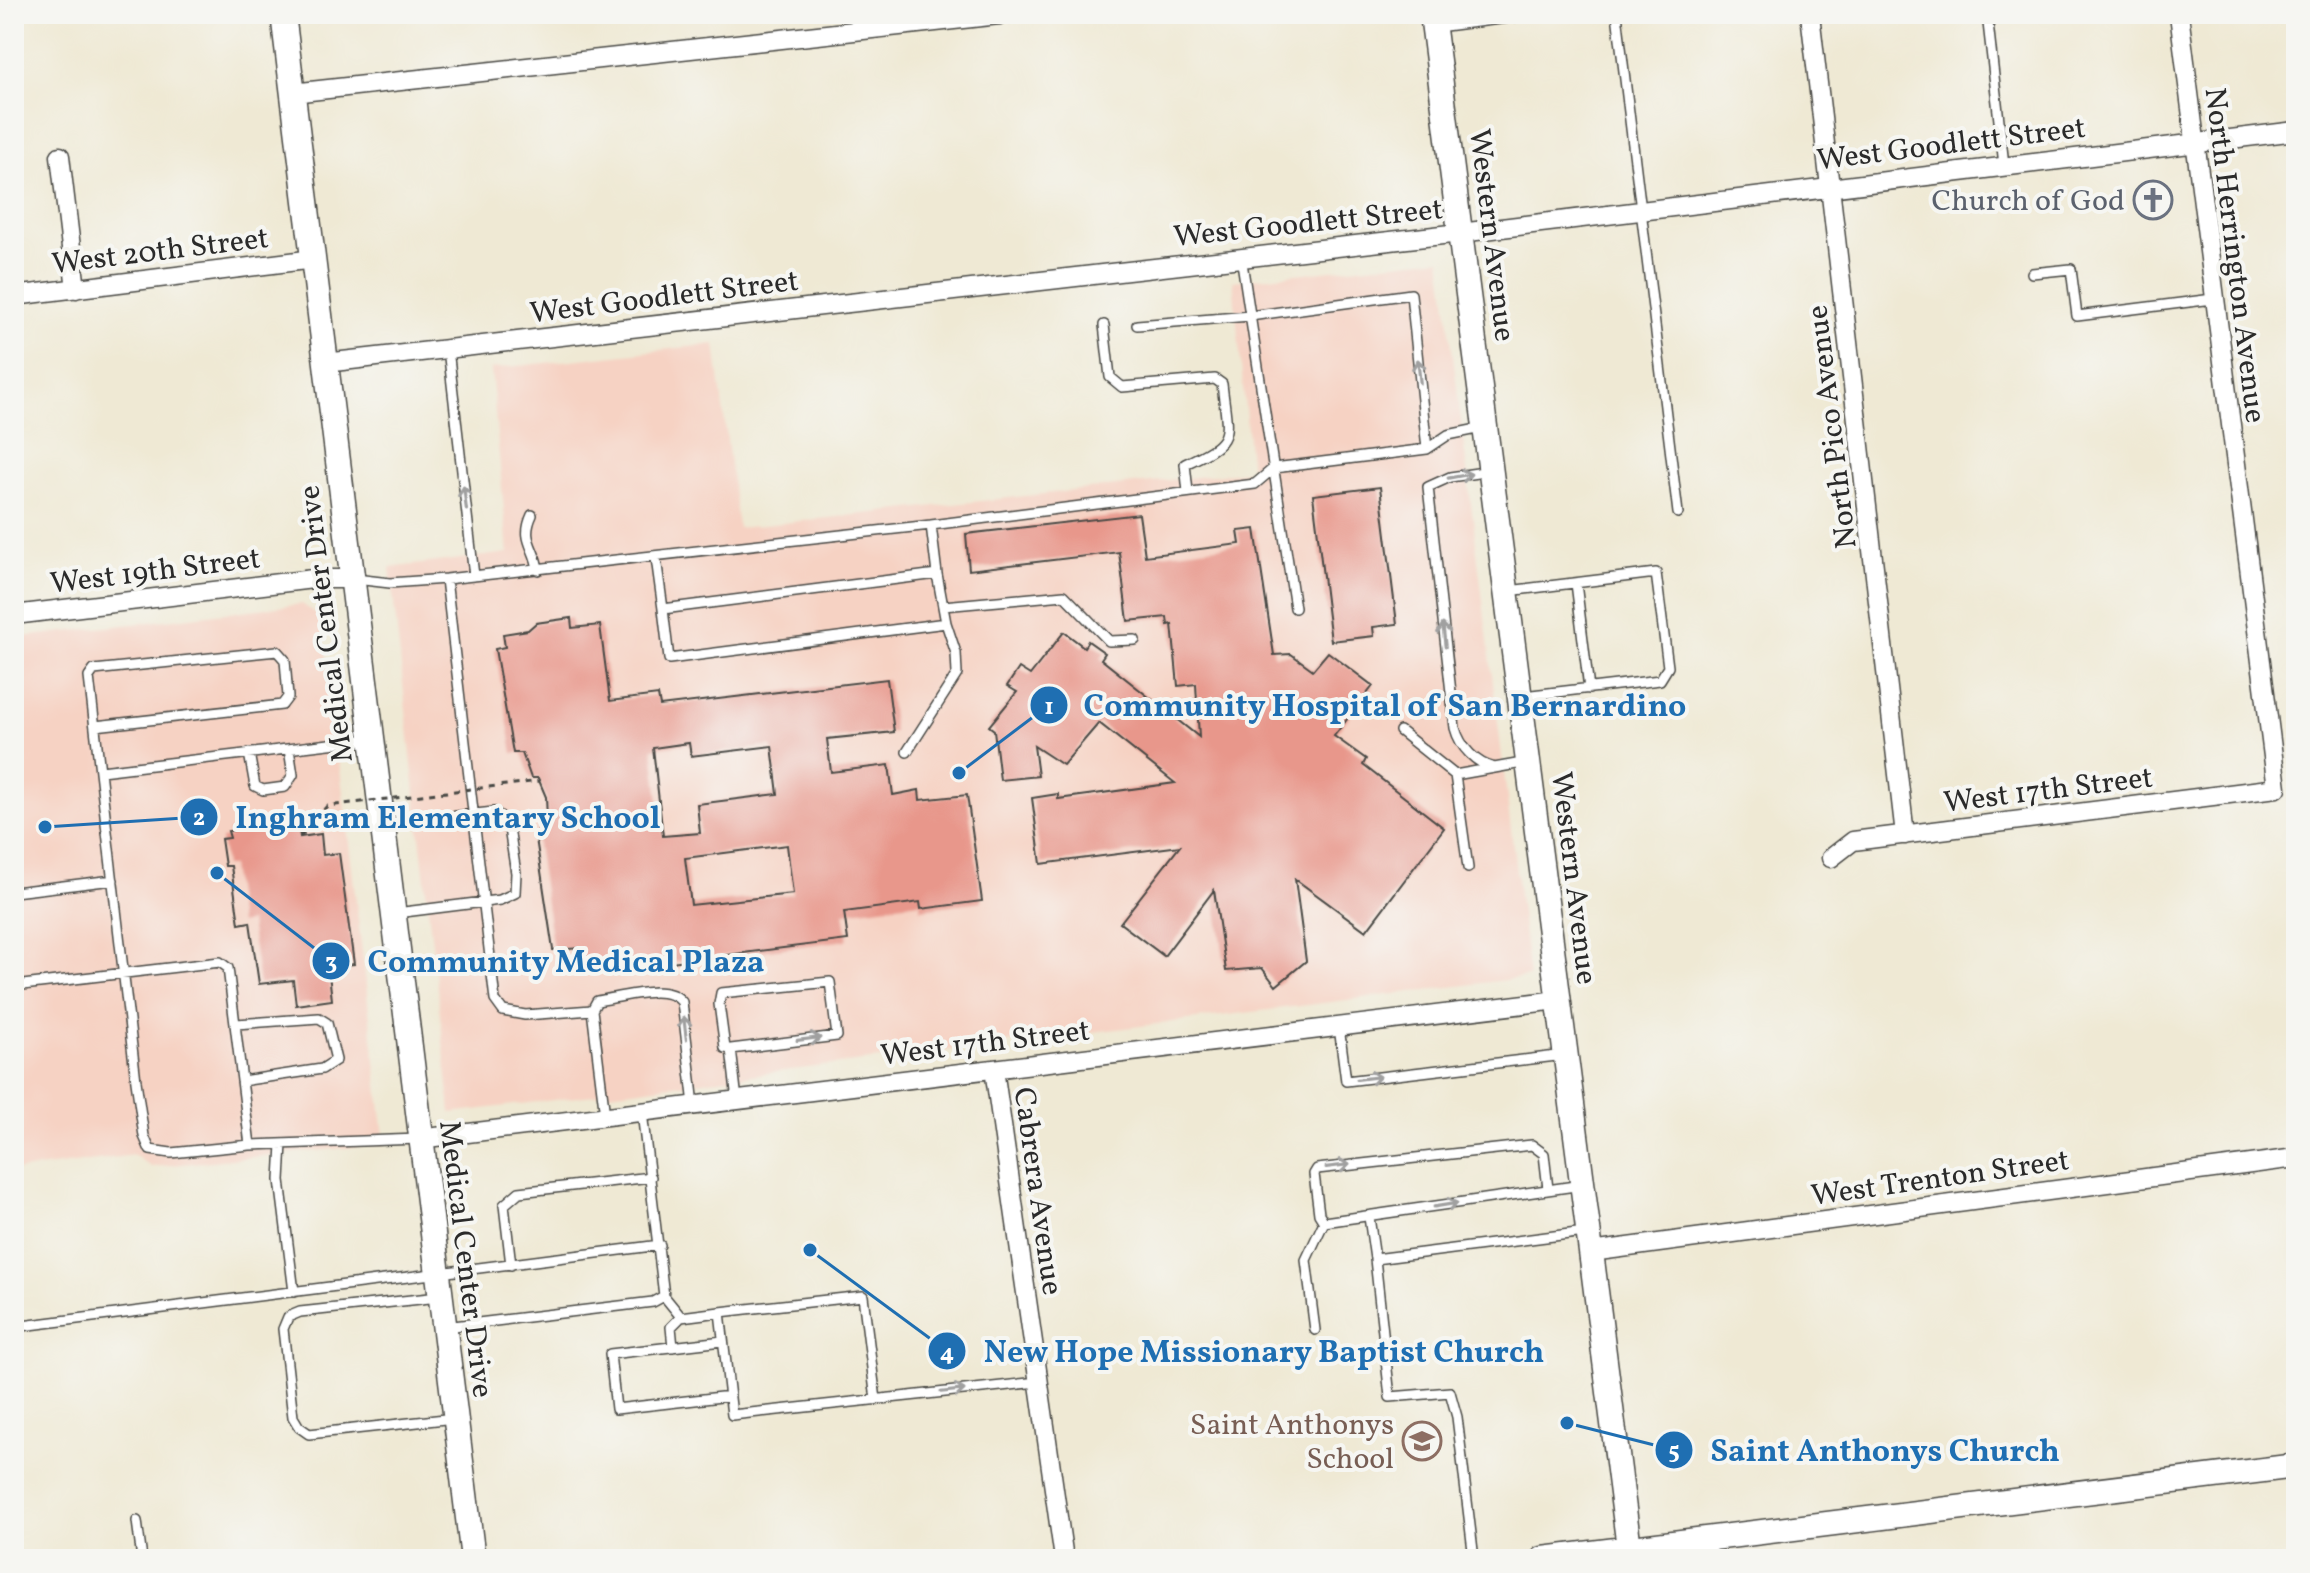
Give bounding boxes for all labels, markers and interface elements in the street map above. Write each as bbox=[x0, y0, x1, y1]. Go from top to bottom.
street label: North Herrington Avenue bbox=[2193, 85, 2275, 425]
street label: West Goodlett Street bbox=[1814, 108, 2088, 182]
street label: Western Avenue bbox=[1457, 127, 1525, 344]
church icon: Church of God bbox=[2132, 179, 2174, 221]
place label: Church of God bbox=[1931, 181, 2125, 223]
street label: West Goodlett Street bbox=[1171, 189, 1445, 259]
street label: West 20th Street bbox=[49, 218, 271, 286]
street label: West Goodlett Street bbox=[527, 261, 801, 335]
street label: North Pico Avenue bbox=[1797, 303, 1869, 551]
one-way arrow bbox=[1411, 358, 1426, 385]
one-way arrow bbox=[1447, 467, 1473, 482]
street label: Medical Center Drive bbox=[289, 483, 365, 765]
one-way arrow bbox=[458, 486, 473, 512]
street label: West 19th Street bbox=[48, 538, 263, 606]
one-way arrow bbox=[1437, 622, 1452, 649]
callout: Community Hospital of San Bernardino bbox=[1029, 677, 1701, 733]
text: Community Hospital of San Bernardino bbox=[1084, 686, 1686, 730]
text: 1 bbox=[1044, 691, 1054, 725]
street label: West 17th Street bbox=[1941, 757, 2155, 825]
street label: Western Avenue bbox=[1539, 770, 1607, 987]
callout: Inghram Elementary School bbox=[179, 789, 677, 845]
text: Inghram Elementary School bbox=[235, 798, 661, 842]
text: 2 bbox=[193, 802, 205, 836]
callout: Community Medical Plaza bbox=[311, 933, 781, 989]
text: Community Medical Plaza bbox=[367, 942, 765, 986]
text: 3 bbox=[325, 946, 337, 980]
street label: West 17th Street bbox=[878, 1010, 1092, 1078]
one-way arrow bbox=[677, 1016, 692, 1041]
one-way arrow bbox=[796, 1031, 821, 1046]
one-way arrow bbox=[1355, 1071, 1382, 1086]
street label: Cabrera Avenue bbox=[1002, 1085, 1072, 1298]
street label: Medical Center Drive bbox=[427, 1118, 503, 1400]
street label: West Trenton Street bbox=[1809, 1140, 2072, 1218]
one-way arrow bbox=[1325, 1158, 1351, 1173]
one-way arrow bbox=[1433, 1197, 1459, 1212]
callout: New Hope Missionary Baptist Church bbox=[927, 1323, 1561, 1379]
text: New Hope Missionary Baptist Church bbox=[984, 1332, 1544, 1376]
text: 4 bbox=[940, 1337, 954, 1371]
one-way arrow bbox=[939, 1384, 966, 1399]
place label: Saint Anthonys School bbox=[1190, 1405, 1394, 1481]
school or university icon: Saint Anthonys School bbox=[1401, 1420, 1443, 1462]
callout: Saint Anthonys Church bbox=[1654, 1422, 2076, 1478]
text: Saint Anthonys Church bbox=[1710, 1431, 2060, 1475]
text: 5 bbox=[1668, 1435, 1680, 1469]

